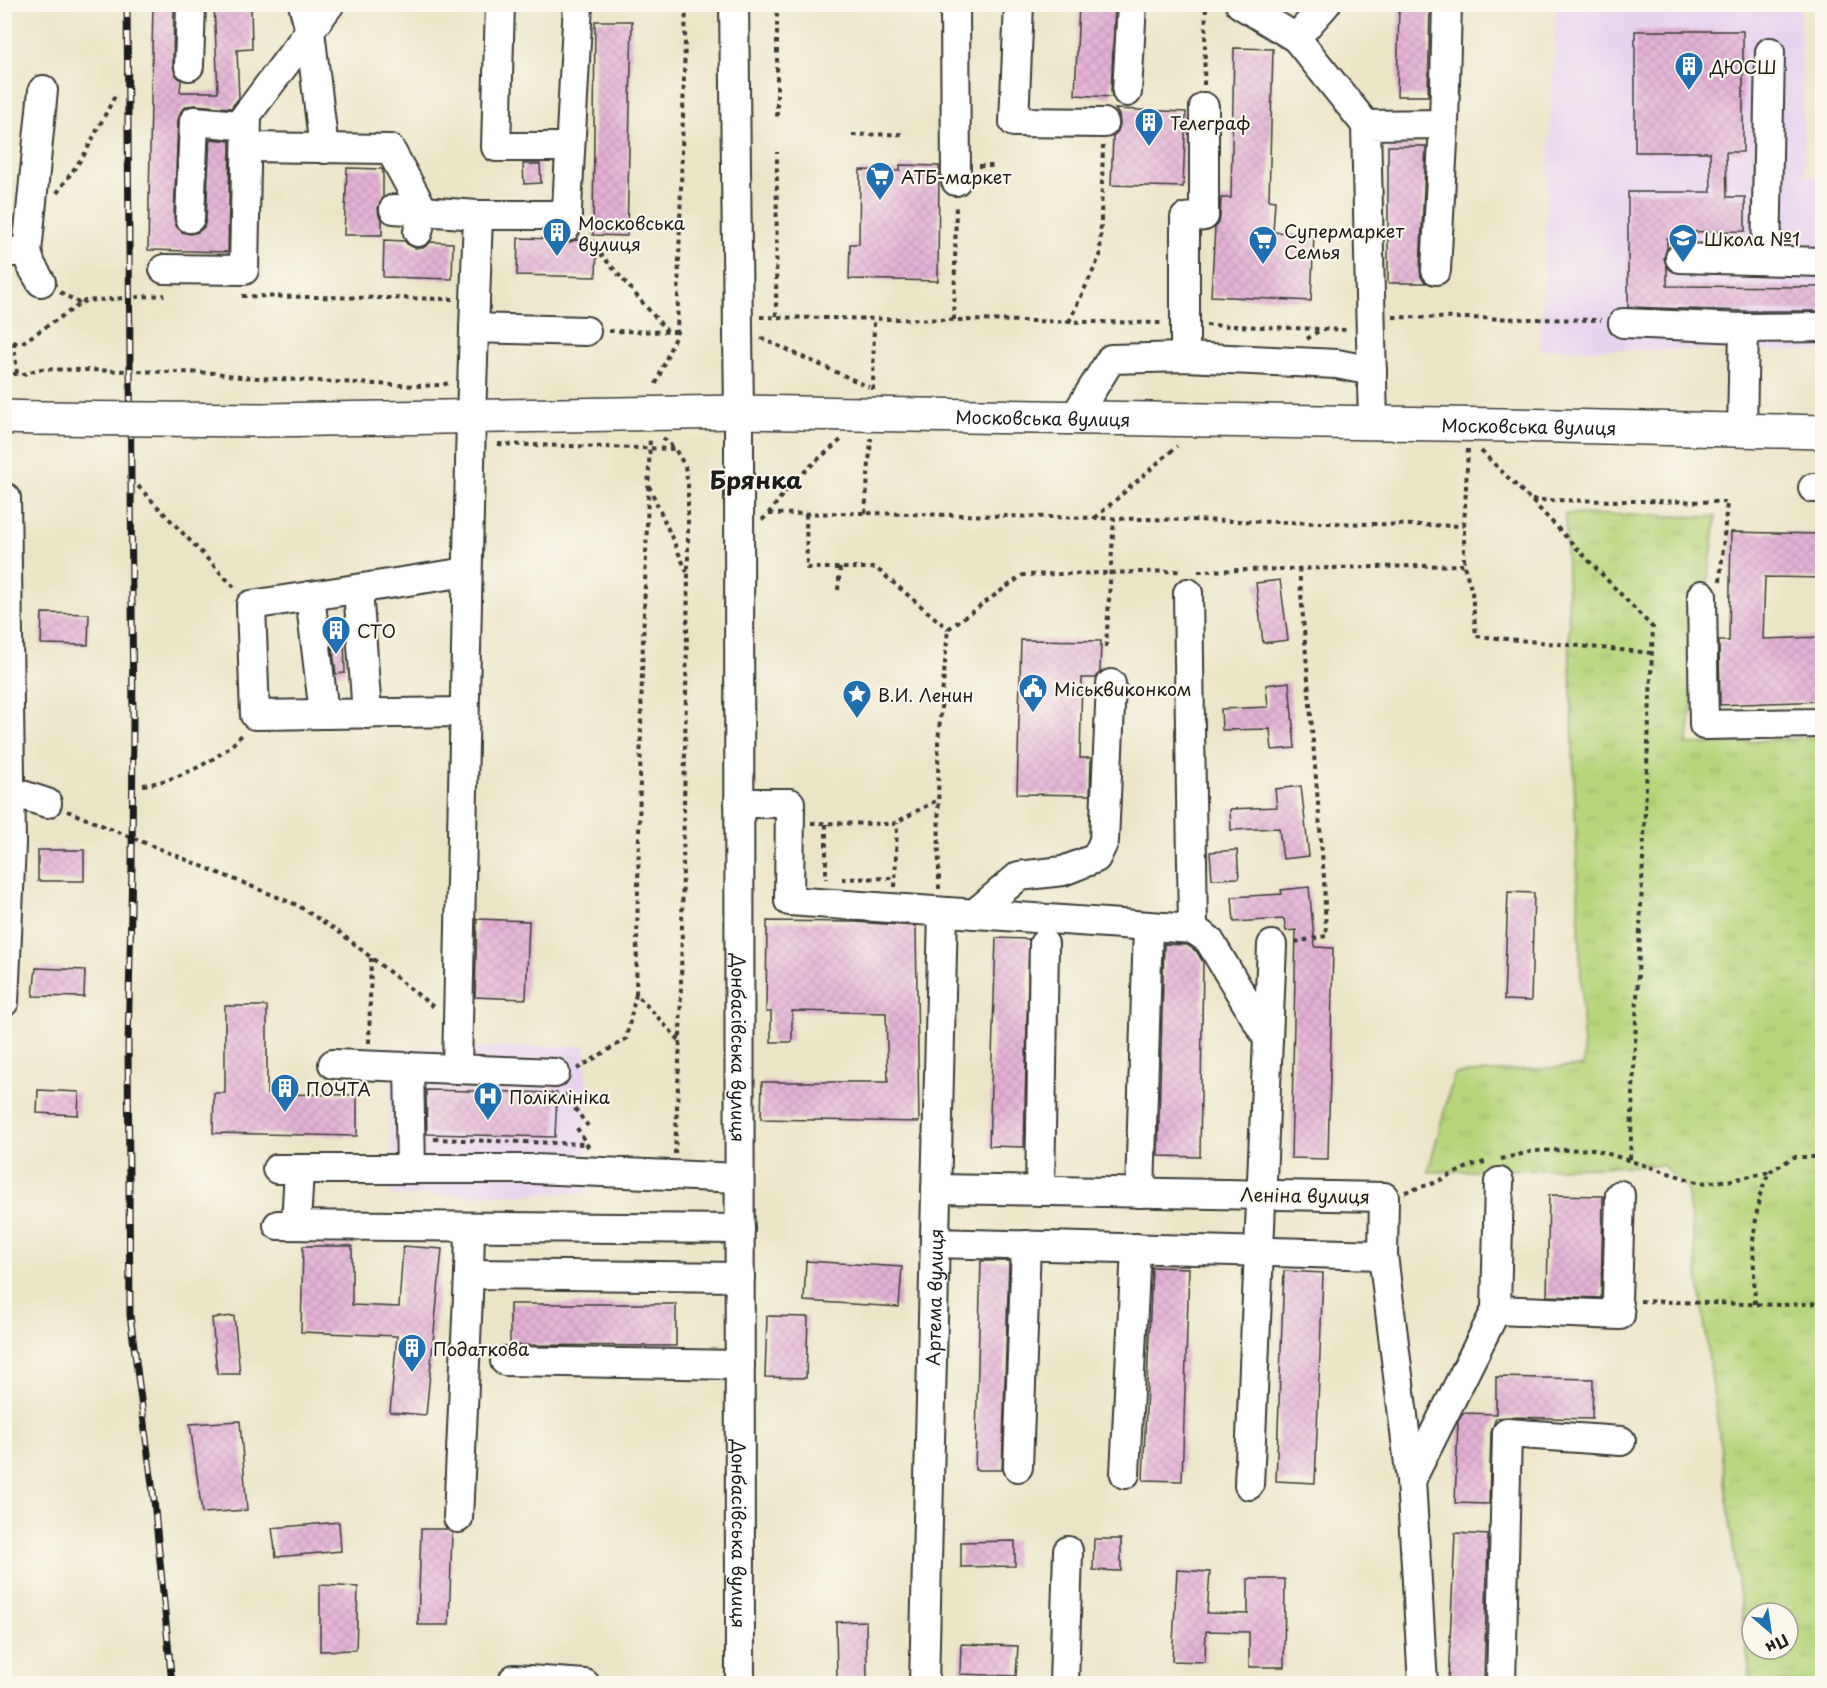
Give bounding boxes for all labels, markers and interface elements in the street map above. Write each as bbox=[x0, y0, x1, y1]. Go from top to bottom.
building icon: ДЮСШ bbox=[1673, 50, 1705, 92]
place label: ДЮСШ bbox=[1709, 53, 1777, 80]
building icon: Телеграф bbox=[1133, 106, 1165, 148]
place label: Телеграф bbox=[1170, 109, 1251, 136]
supermarket icon: АТБ-маркет bbox=[864, 160, 896, 202]
place label: АТБ-маркет bbox=[901, 163, 1011, 190]
place label: Московська вулиця bbox=[578, 209, 686, 257]
building icon: Московська вулиця bbox=[541, 216, 573, 258]
place label: Супермаркет Семья bbox=[1284, 217, 1404, 265]
school or university icon: Школа №1 bbox=[1667, 222, 1699, 264]
supermarket icon: Супермаркет Семья bbox=[1247, 224, 1279, 266]
place label: Школа №1 bbox=[1704, 225, 1800, 252]
street label: Московська вулиця bbox=[955, 402, 1131, 432]
street label: Московська вулиця bbox=[1441, 410, 1617, 441]
district label: Брянка bbox=[710, 461, 803, 497]
building icon: СТО bbox=[320, 614, 352, 656]
place label: СТО bbox=[357, 617, 396, 644]
public building icon: Міськвиконком bbox=[1017, 672, 1049, 714]
place label: Міськвиконком bbox=[1054, 675, 1192, 702]
place icon: В.И. Ленин bbox=[841, 678, 873, 720]
place label: В.И. Ленин bbox=[878, 681, 973, 708]
street label: Донбасівська вулиця bbox=[726, 953, 753, 1142]
building icon: ПОЧТА bbox=[269, 1072, 301, 1114]
place label: ПОЧТА bbox=[306, 1075, 371, 1102]
hospital icon: Поліклініка bbox=[472, 1080, 504, 1122]
place label: Поліклініка bbox=[509, 1083, 611, 1110]
street label: Леніна вулиця bbox=[1240, 1180, 1370, 1210]
street label: Артема вулиця bbox=[918, 1228, 949, 1366]
building icon: Податкова bbox=[396, 1332, 428, 1374]
place label: Податкова bbox=[433, 1335, 530, 1362]
street label: Донбасівська вулиця bbox=[726, 1439, 753, 1628]
north arrow bbox=[1740, 1601, 1800, 1661]
text: Пн bbox=[1762, 1629, 1794, 1661]

